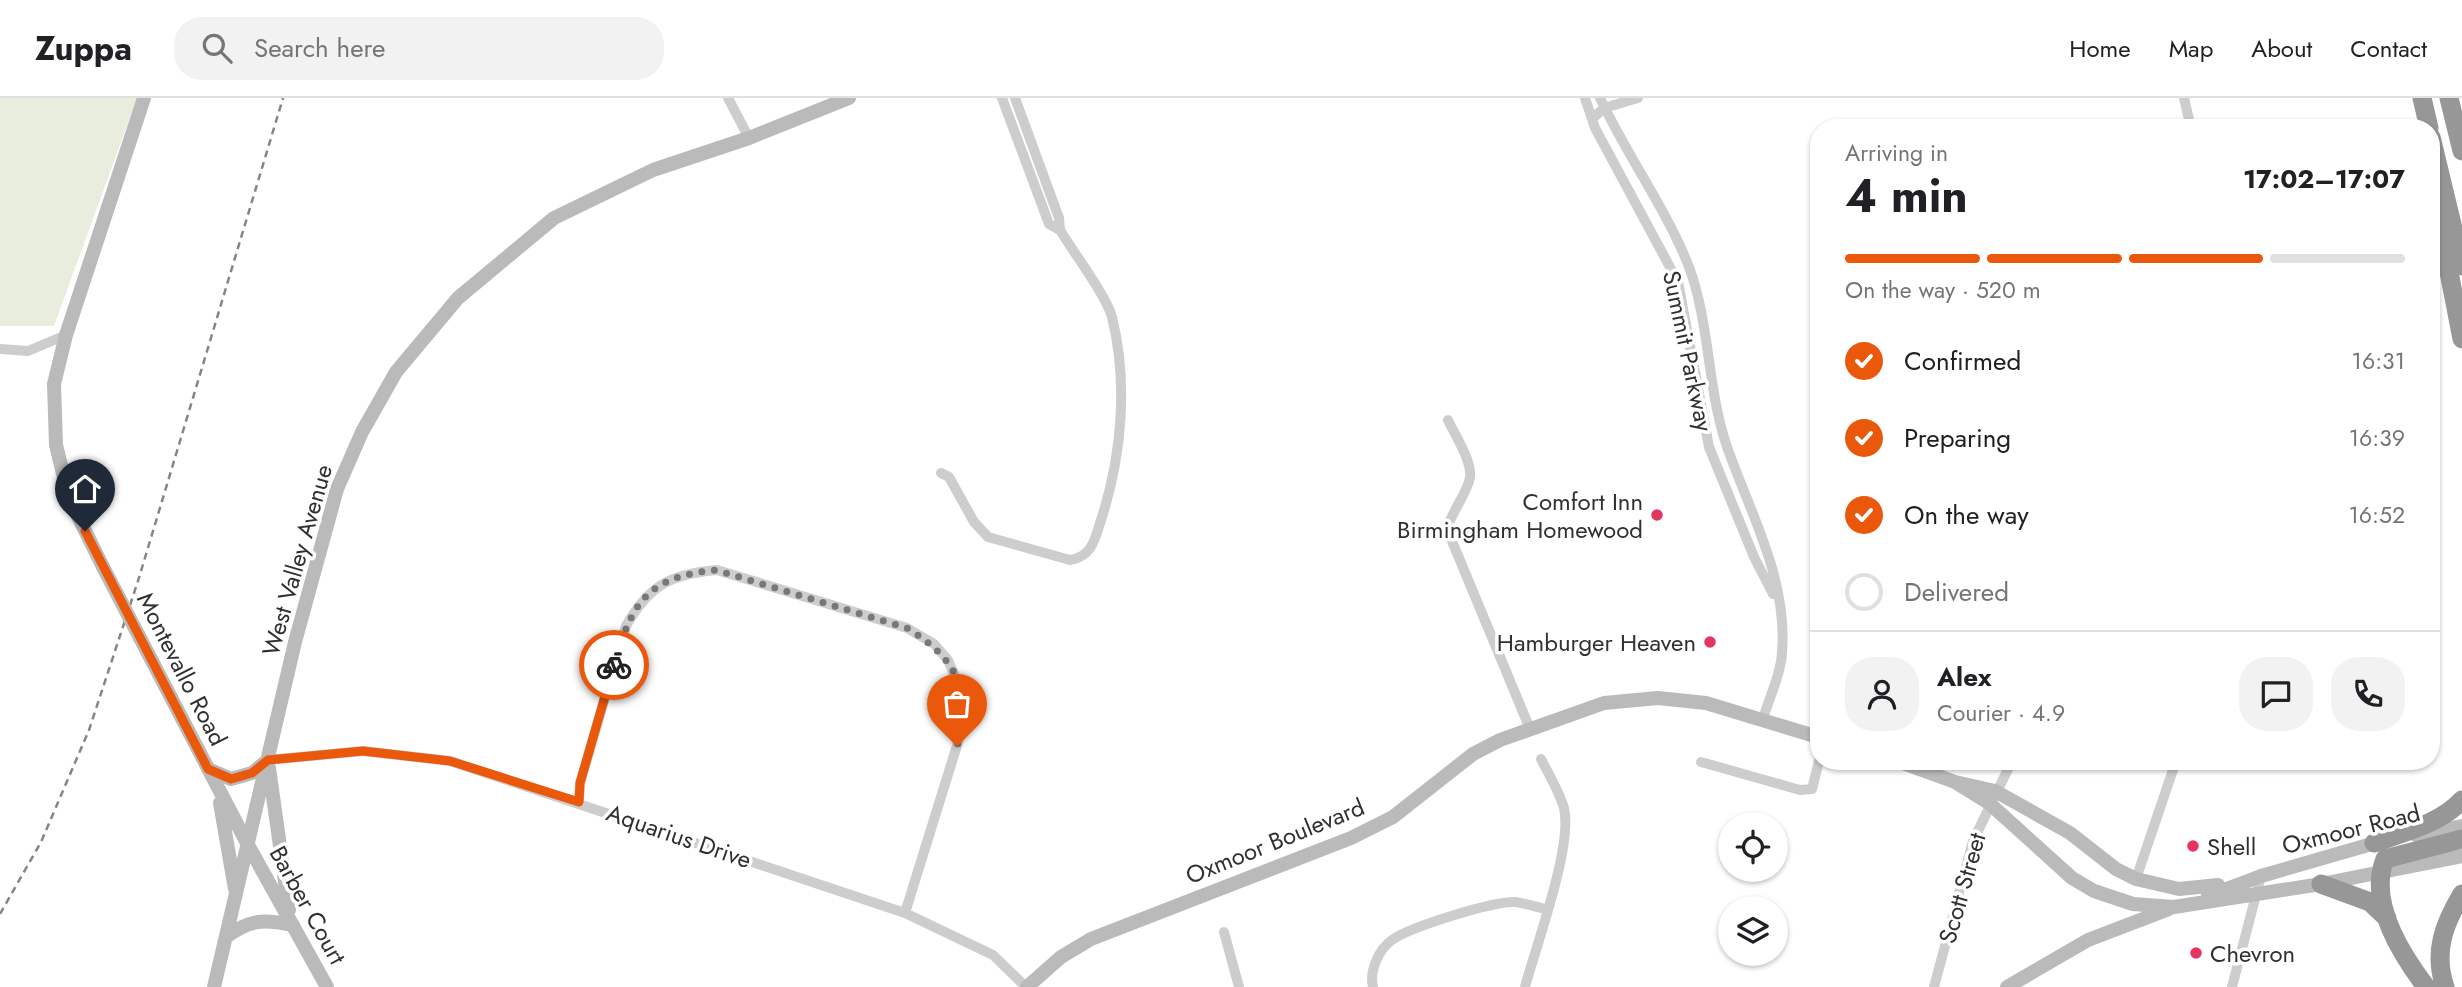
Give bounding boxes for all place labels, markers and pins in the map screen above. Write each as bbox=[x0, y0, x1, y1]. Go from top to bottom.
pin bbox=[55, 459, 115, 531]
place label: Comfort Inn Birmingham Homewood bbox=[1397, 484, 1643, 547]
marker: Comfort Inn Birmingham Homewood bbox=[1649, 507, 1665, 523]
place label: Hamburger Heaven bbox=[1497, 625, 1696, 660]
marker: Hamburger Heaven bbox=[1702, 634, 1718, 650]
pin bbox=[927, 674, 987, 746]
place label: Shell bbox=[2207, 829, 2256, 864]
marker: Shell bbox=[2185, 838, 2201, 854]
place label: Chevron bbox=[2210, 936, 2295, 971]
marker: Chevron bbox=[2188, 945, 2204, 961]

